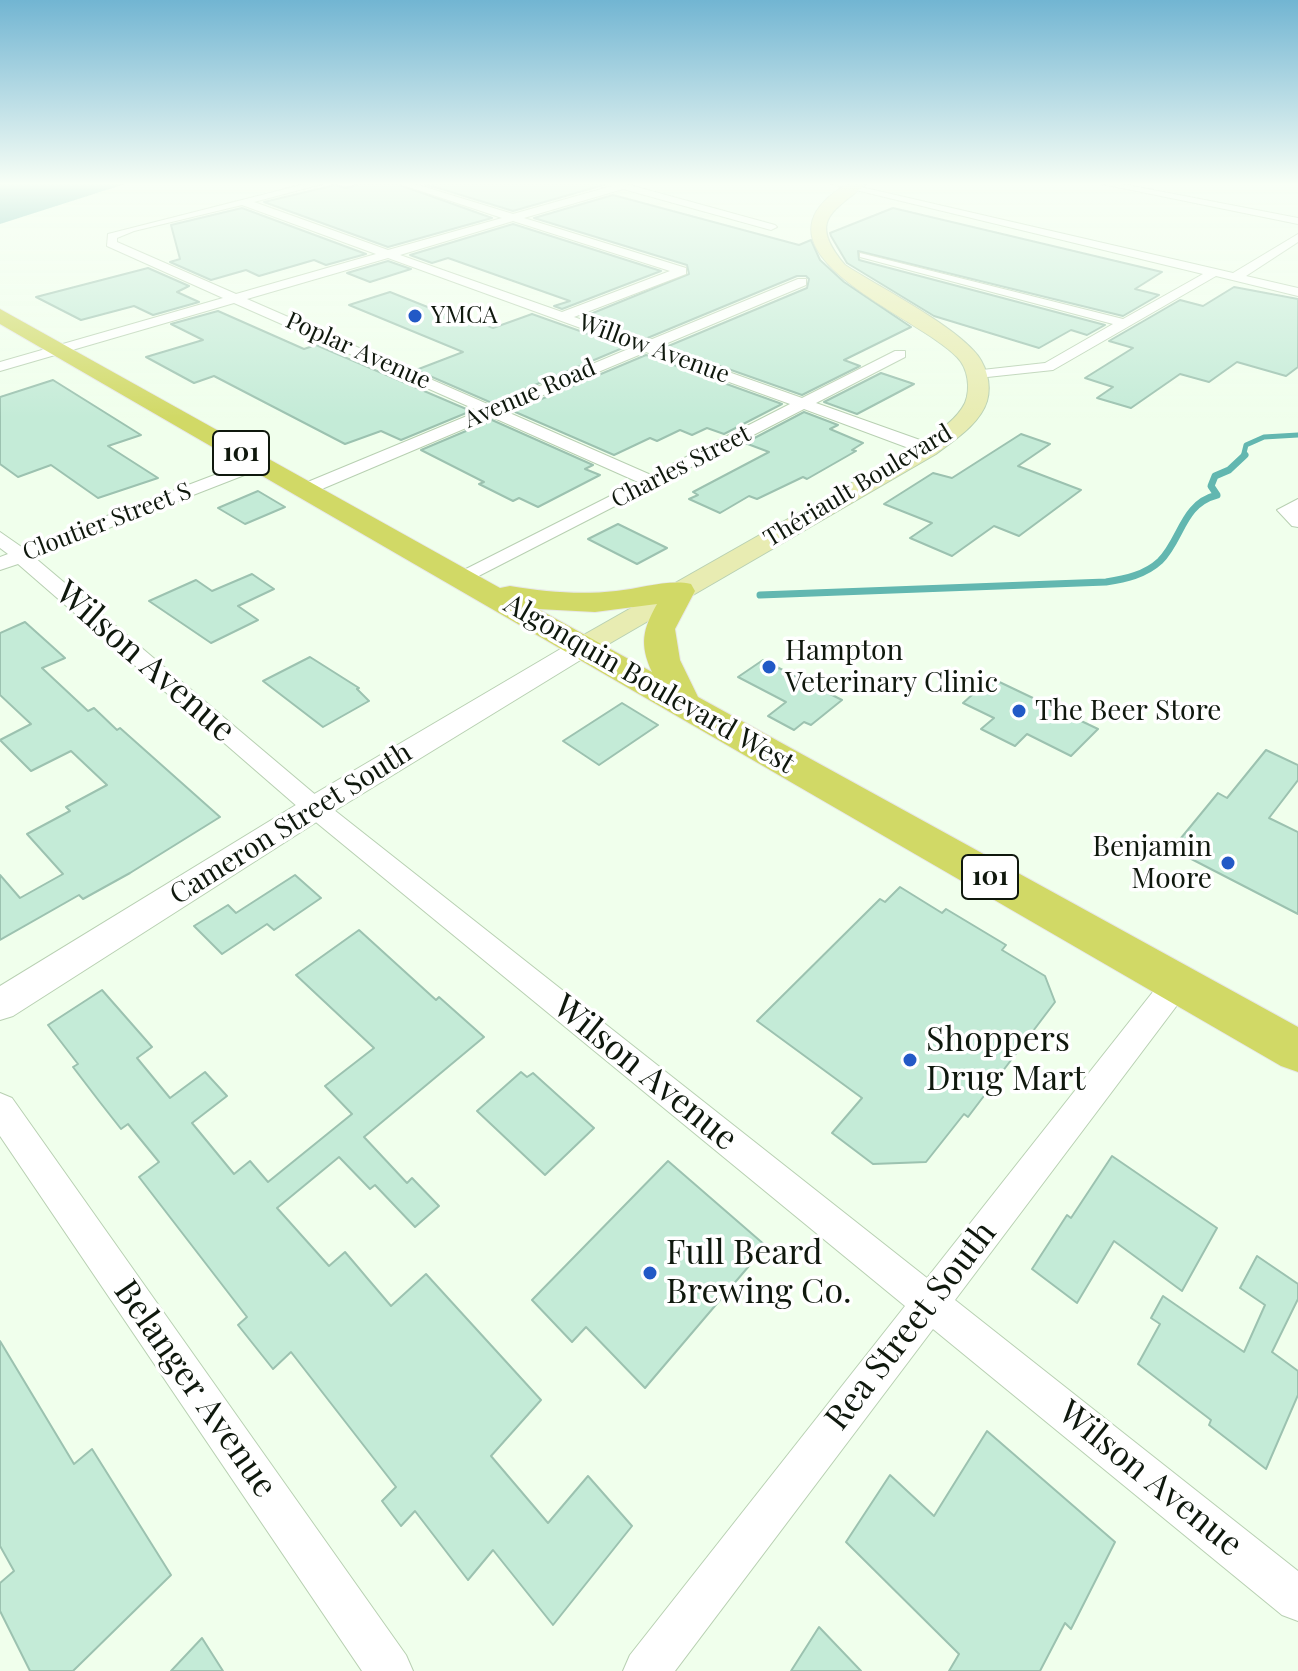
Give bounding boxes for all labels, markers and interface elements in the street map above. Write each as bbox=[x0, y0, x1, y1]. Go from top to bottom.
place label: YMCA bbox=[431, 302, 498, 330]
street label: Poplar Avenue bbox=[281, 306, 435, 396]
marker: YMCA bbox=[406, 307, 424, 325]
street label: Willow Avenue bbox=[575, 308, 733, 390]
street label: Avenue Road bbox=[460, 353, 600, 435]
street label: Thériault Boulevard bbox=[759, 418, 957, 554]
street label: Charles Street bbox=[606, 420, 756, 514]
road number: 101 bbox=[213, 431, 269, 475]
street label: Cloutier Street S bbox=[19, 477, 195, 567]
street label: Wilson Avenue bbox=[47, 573, 243, 751]
street label: Algonquin Boulevard West bbox=[498, 587, 800, 781]
place label: Hampton Veterinary Clinic bbox=[785, 634, 998, 700]
marker: Hampton Veterinary Clinic bbox=[760, 658, 778, 676]
place label: The Beer Store bbox=[1035, 694, 1221, 728]
marker: The Beer Store bbox=[1010, 702, 1028, 720]
street label: Cameron Street South bbox=[164, 736, 418, 912]
place label: Benjamin Moore bbox=[1092, 830, 1212, 896]
marker: Benjamin Moore bbox=[1219, 854, 1237, 872]
road number: 101 bbox=[962, 855, 1018, 899]
street label: Wilson Avenue bbox=[545, 987, 745, 1159]
place label: Shoppers Drug Mart bbox=[926, 1020, 1085, 1100]
marker: Shoppers Drug Mart bbox=[901, 1051, 919, 1069]
street label: Rea Street South bbox=[817, 1214, 1005, 1438]
place label: Full Beard Brewing Co. bbox=[666, 1233, 852, 1312]
marker: Full Beard Brewing Co. bbox=[641, 1264, 659, 1282]
street label: Belanger Avenue bbox=[105, 1273, 285, 1505]
street label: Wilson Avenue bbox=[1050, 1393, 1250, 1565]

